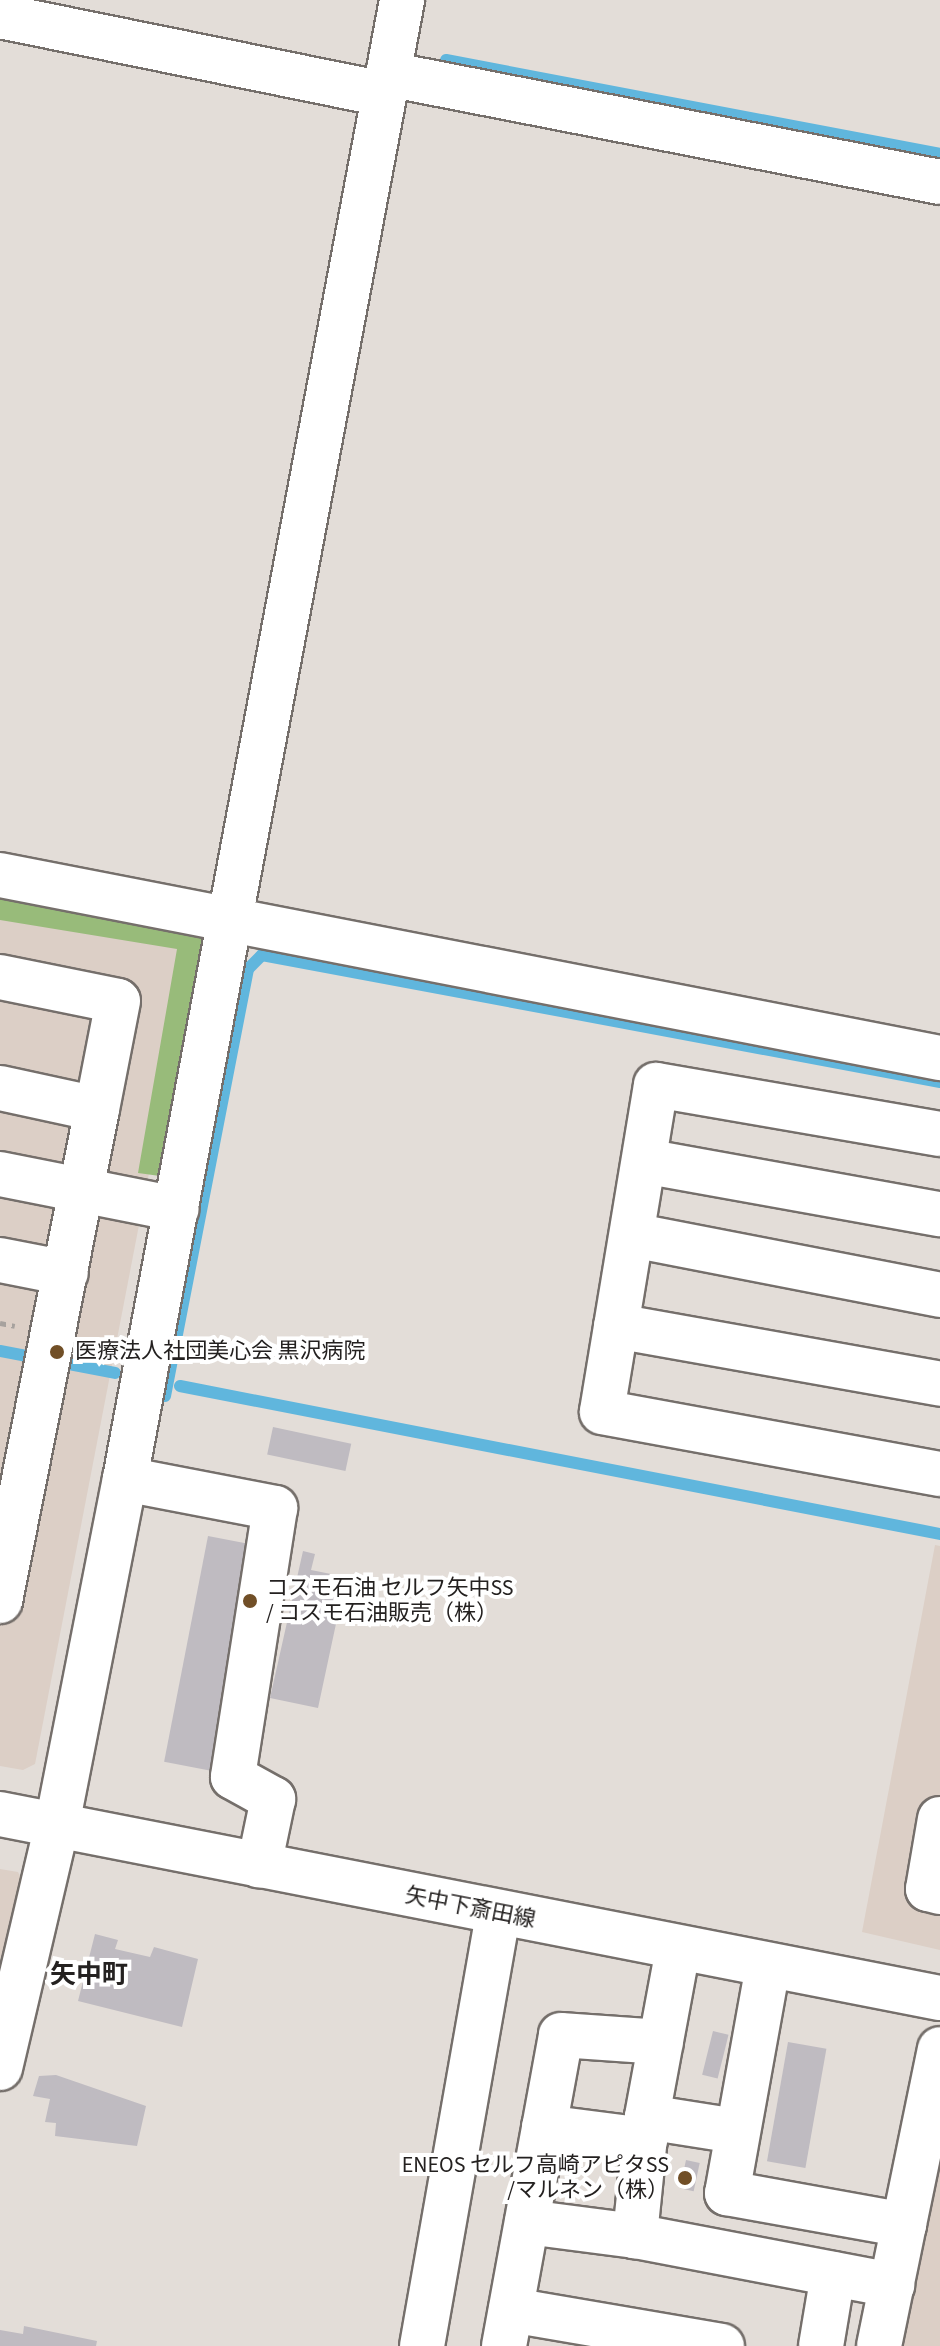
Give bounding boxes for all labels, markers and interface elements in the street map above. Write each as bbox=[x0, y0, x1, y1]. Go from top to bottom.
place label: 医療法人社団美心会 黒沢病院 bbox=[75, 1339, 365, 1365]
marker: 医療法人社団美心会 黒沢病院 bbox=[46, 1341, 68, 1363]
place label: コスモ石油 セルフ矢中SS / コスモ石油販売（株） bbox=[266, 1575, 514, 1626]
marker: コスモ石油 セルフ矢中SS / コスモ石油販売（株） bbox=[241, 1592, 259, 1610]
street label: 矢中下斎田線 bbox=[403, 1882, 537, 1934]
district label: 矢中町 bbox=[50, 1959, 128, 1991]
place label: ENEOS セルフ高崎アピタSS /マルネン（株） bbox=[402, 2152, 669, 2204]
marker: ENEOS セルフ高崎アピタSS /マルネン（株） bbox=[676, 2169, 694, 2187]

